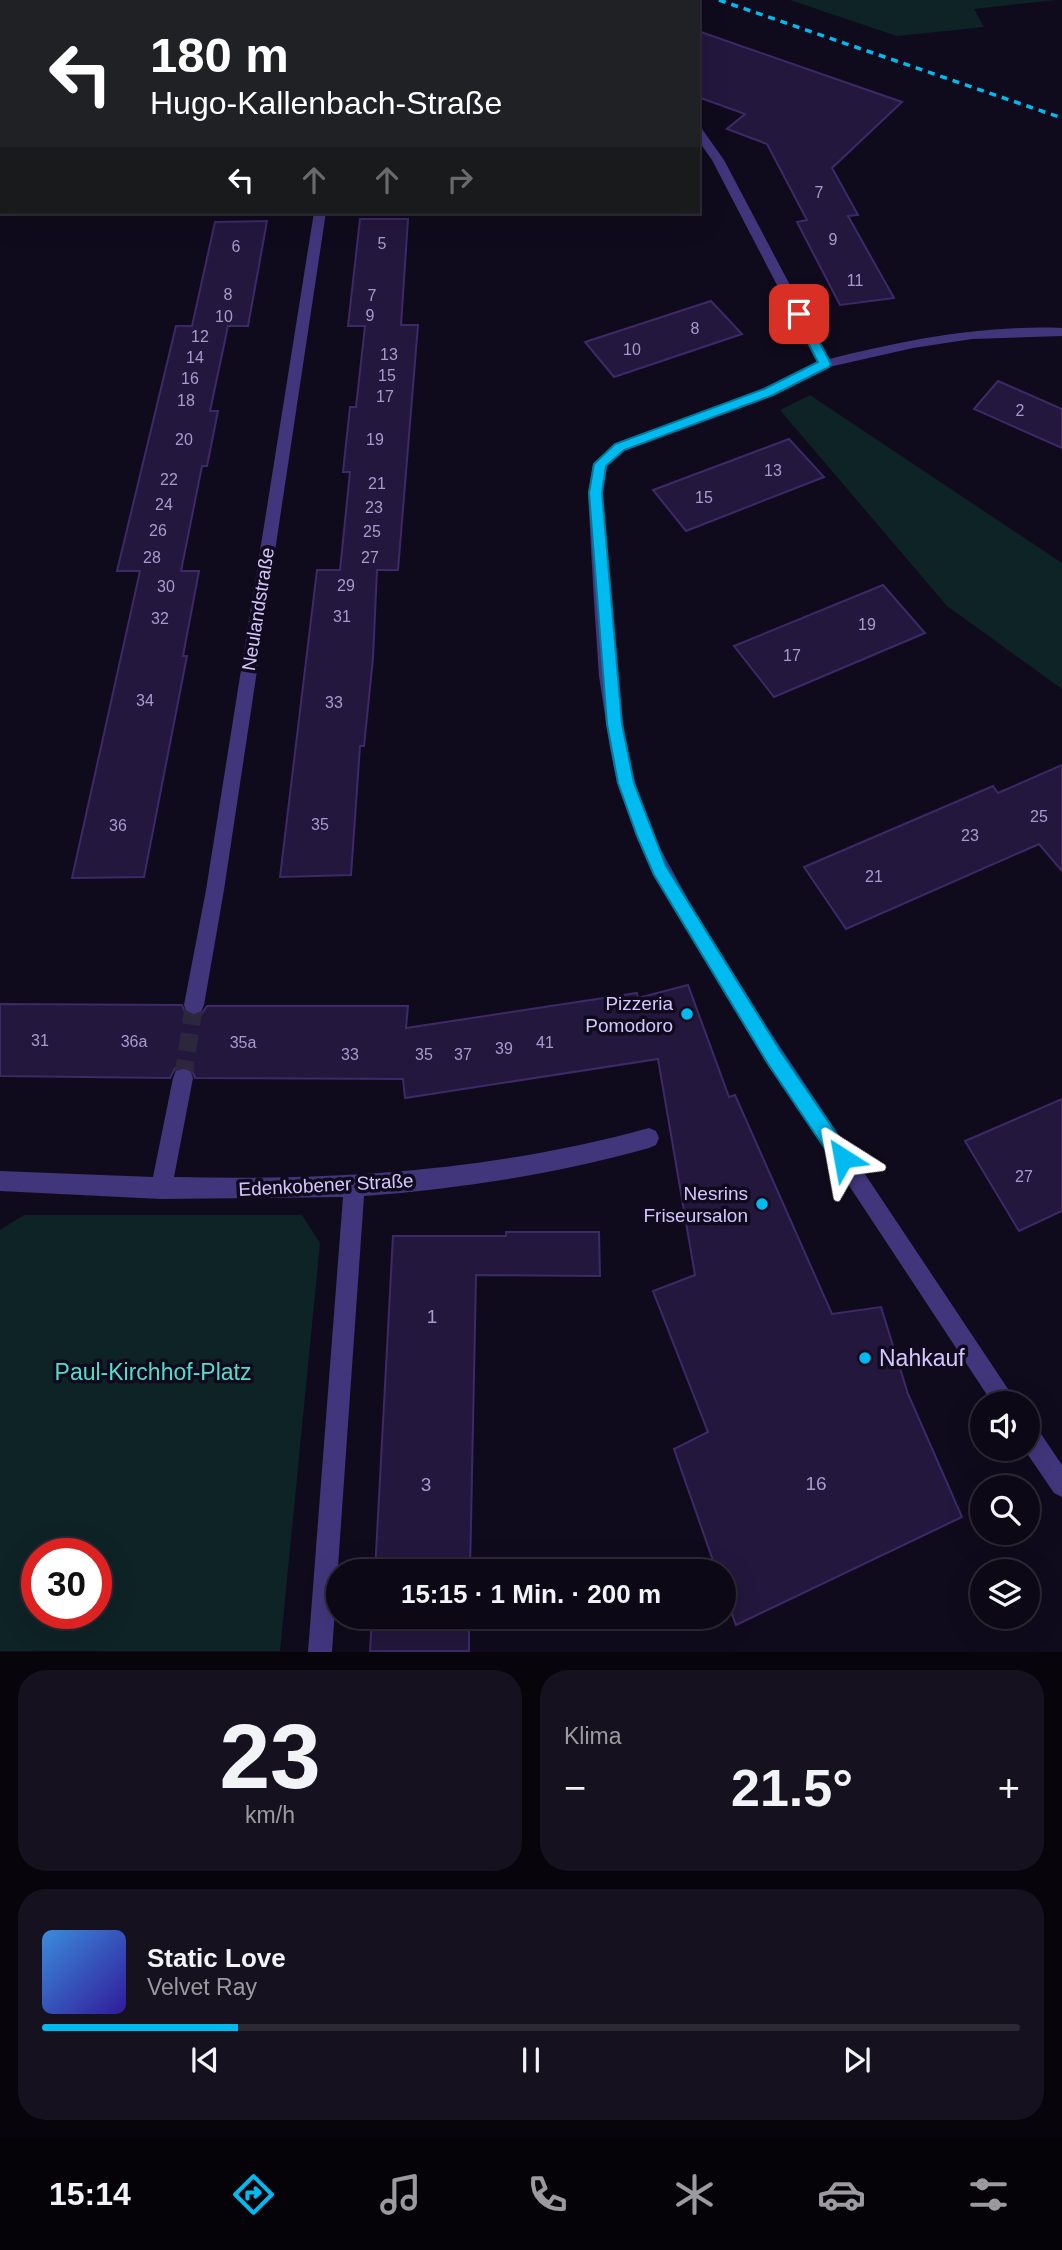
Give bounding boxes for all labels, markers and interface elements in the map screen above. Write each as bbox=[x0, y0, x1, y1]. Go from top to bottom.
icon: left bbox=[35, 28, 126, 119]
text: 180 m bbox=[150, 28, 289, 82]
text: Hugo-Kallenbach-Straße bbox=[150, 85, 502, 121]
icon: left bbox=[222, 161, 260, 199]
icon: ahead bbox=[295, 161, 333, 199]
icon: ahead bbox=[368, 161, 406, 199]
icon: right bbox=[441, 161, 479, 199]
house number: 7 bbox=[815, 184, 824, 201]
house number: 9 bbox=[829, 231, 838, 248]
house number: 5 bbox=[378, 235, 387, 252]
house number: 6 bbox=[232, 238, 241, 255]
house number: 11 bbox=[847, 272, 863, 289]
pin bbox=[769, 284, 829, 344]
house number: 8 bbox=[224, 286, 233, 303]
house number: 7 bbox=[368, 287, 377, 304]
icon: arrive bbox=[780, 295, 818, 333]
house number: 9 bbox=[366, 307, 375, 324]
house number: 10 bbox=[215, 308, 233, 325]
house number: 8 bbox=[691, 320, 700, 337]
house number: 12 bbox=[191, 328, 209, 345]
house number: 10 bbox=[623, 341, 641, 358]
house number: 13 bbox=[380, 346, 398, 363]
house number: 14 bbox=[186, 349, 204, 366]
house number: 15 bbox=[378, 367, 396, 384]
house number: 16 bbox=[181, 370, 199, 387]
house number: 17 bbox=[376, 388, 394, 405]
house number: 18 bbox=[177, 392, 195, 409]
house number: 2 bbox=[1016, 402, 1025, 419]
house number: 20 bbox=[175, 431, 193, 448]
house number: 19 bbox=[366, 431, 384, 448]
house number: 13 bbox=[764, 462, 782, 479]
house number: 22 bbox=[160, 471, 178, 488]
house number: 21 bbox=[368, 475, 386, 492]
house number: 15 bbox=[695, 489, 713, 506]
house number: 24 bbox=[155, 496, 173, 513]
house number: 23 bbox=[365, 499, 383, 516]
house number: 26 bbox=[149, 522, 167, 539]
house number: 25 bbox=[363, 523, 381, 540]
street label: Neulandstraße bbox=[238, 546, 278, 672]
house number: 28 bbox=[143, 549, 161, 566]
house number: 27 bbox=[361, 549, 379, 566]
house number: 29 bbox=[337, 577, 355, 594]
house number: 30 bbox=[157, 578, 175, 595]
house number: 31 bbox=[333, 608, 351, 625]
house number: 32 bbox=[151, 610, 169, 627]
house number: 19 bbox=[858, 616, 876, 633]
house number: 17 bbox=[783, 647, 801, 664]
house number: 34 bbox=[136, 692, 154, 709]
house number: 33 bbox=[325, 694, 343, 711]
house number: 25 bbox=[1030, 808, 1048, 825]
house number: 35 bbox=[311, 816, 329, 833]
house number: 36 bbox=[109, 817, 127, 834]
house number: 23 bbox=[961, 827, 979, 844]
house number: 21 bbox=[865, 868, 883, 885]
place label: Pizzeria Pomodoro bbox=[585, 993, 673, 1036]
marker: Pizzeria Pomodoro bbox=[679, 1006, 695, 1022]
house number: 31 bbox=[31, 1032, 49, 1049]
house number: 36a bbox=[121, 1033, 147, 1050]
house number: 35a bbox=[230, 1034, 256, 1051]
house number: 41 bbox=[536, 1034, 554, 1051]
house number: 39 bbox=[495, 1040, 513, 1057]
house number: 33 bbox=[341, 1046, 359, 1063]
house number: 35 bbox=[415, 1046, 433, 1063]
house number: 37 bbox=[454, 1046, 472, 1063]
position arrow bbox=[806, 1121, 880, 1195]
house number: 27 bbox=[1015, 1168, 1033, 1185]
street label: Edenkobener Straße bbox=[238, 1170, 414, 1200]
place label: Nesrins Friseursalon bbox=[643, 1183, 748, 1226]
marker: Nesrins Friseursalon bbox=[754, 1196, 770, 1212]
house number: 1 bbox=[427, 1306, 437, 1327]
place label: Nahkauf bbox=[879, 1345, 965, 1371]
marker: Nahkauf bbox=[857, 1350, 873, 1366]
park label: Paul-Kirchhof-Platz bbox=[55, 1359, 251, 1385]
map controls bbox=[970, 1391, 1040, 1629]
button: sound bbox=[970, 1391, 1040, 1461]
house number: 16 bbox=[805, 1473, 827, 1494]
house number: 3 bbox=[421, 1474, 431, 1495]
button: search bbox=[970, 1475, 1040, 1545]
speed limit sign: 30 bbox=[21, 1538, 112, 1629]
button: layers bbox=[970, 1559, 1040, 1629]
text: 15:15 · 1 Min. · 200 m bbox=[401, 1579, 661, 1609]
text: 23 bbox=[219, 1706, 321, 1807]
text: Klima bbox=[564, 1723, 622, 1749]
text: 21.5° bbox=[731, 1759, 853, 1817]
text: − bbox=[564, 1767, 586, 1809]
text: + bbox=[998, 1767, 1020, 1809]
text: km/h bbox=[245, 1802, 295, 1828]
text: Static Love bbox=[147, 1943, 286, 1973]
text: Velvet Ray bbox=[147, 1974, 257, 2000]
icon: previous bbox=[186, 2041, 224, 2079]
icon: pause bbox=[512, 2041, 550, 2079]
icon: next bbox=[838, 2041, 876, 2079]
icon: directions bbox=[229, 2170, 278, 2219]
icon: music bbox=[376, 2170, 425, 2219]
icon: phone bbox=[523, 2170, 572, 2219]
icon: climate bbox=[670, 2170, 719, 2219]
icon: car bbox=[817, 2170, 866, 2219]
icon: filters bbox=[964, 2170, 1013, 2219]
text: 15:14 bbox=[49, 2176, 131, 2212]

